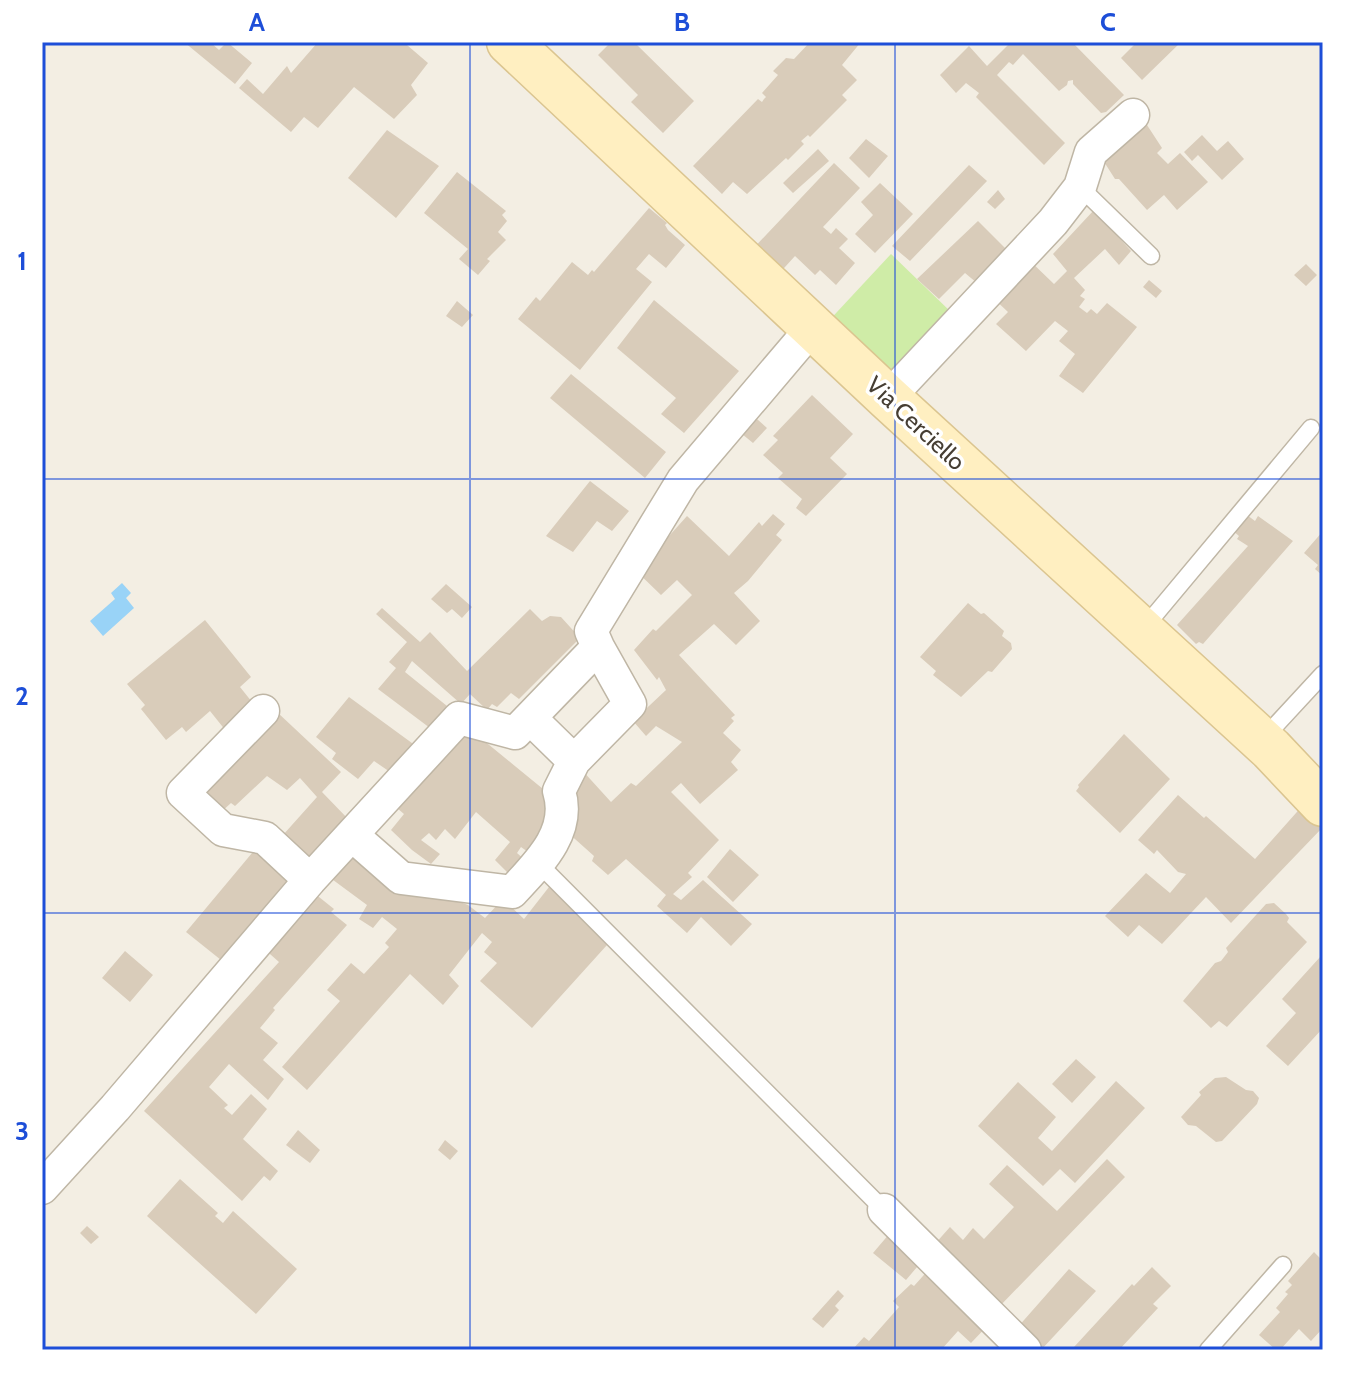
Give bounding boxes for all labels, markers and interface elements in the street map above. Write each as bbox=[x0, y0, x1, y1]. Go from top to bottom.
text: A bbox=[249, 6, 266, 38]
text: B bbox=[674, 6, 690, 38]
text: C bbox=[1100, 6, 1116, 38]
text: 1 bbox=[17, 245, 27, 277]
street label: Via Cerciello bbox=[861, 370, 971, 476]
text: 2 bbox=[15, 680, 29, 712]
text: 3 bbox=[15, 1115, 29, 1147]

